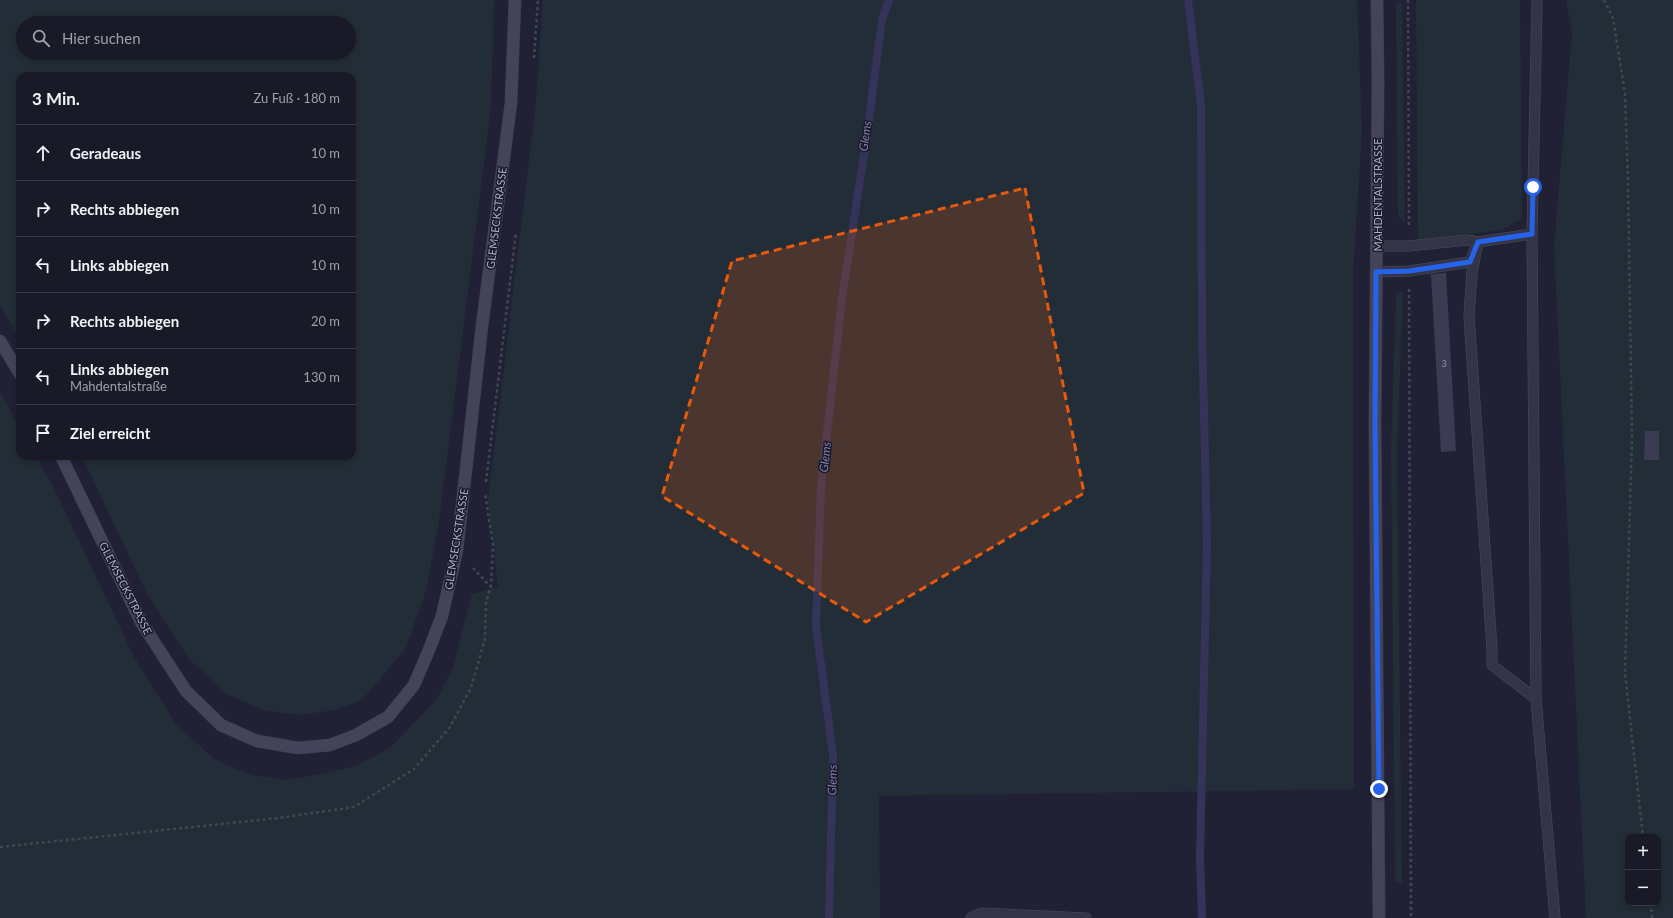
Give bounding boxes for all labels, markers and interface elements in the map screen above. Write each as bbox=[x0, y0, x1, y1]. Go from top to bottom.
search box bbox=[16, 16, 356, 60]
icon: search bbox=[30, 27, 52, 49]
text: Hier suchen bbox=[62, 29, 141, 47]
text: 3 Min. bbox=[32, 88, 80, 109]
text: Zu Fuß · 180 m bbox=[254, 90, 340, 106]
water label: Glems bbox=[855, 120, 875, 152]
street label: MAHDENTALSTRASSE bbox=[1371, 138, 1384, 252]
icon: ahead bbox=[32, 142, 54, 164]
text: Geradeaus bbox=[70, 144, 141, 162]
text: 10 m bbox=[311, 145, 340, 161]
street label: GLEMSECKSTRASSE bbox=[483, 167, 509, 269]
route start bbox=[1524, 178, 1542, 196]
icon: right bbox=[32, 198, 54, 220]
text: Rechts abbiegen bbox=[70, 200, 179, 218]
text: 10 m bbox=[311, 201, 340, 217]
icon: left bbox=[32, 254, 54, 276]
text: Links abbiegen bbox=[70, 256, 169, 274]
text: 10 m bbox=[311, 257, 340, 273]
icon: right bbox=[32, 310, 54, 332]
text: Rechts abbiegen bbox=[70, 312, 179, 330]
text: 20 m bbox=[311, 313, 340, 329]
house number: 3 bbox=[1441, 358, 1447, 369]
text: Links abbiegen bbox=[70, 360, 169, 378]
icon: left bbox=[32, 366, 54, 388]
text: 130 m bbox=[303, 369, 340, 385]
text: Mahdentalstraße bbox=[70, 378, 167, 394]
icon: arrive bbox=[32, 422, 54, 444]
text: Ziel erreicht bbox=[70, 424, 150, 442]
water label: Glems bbox=[816, 441, 834, 473]
street label: GLEMSECKSTRASSE bbox=[442, 488, 470, 590]
street label: GLEMSECKSTRASSE bbox=[97, 540, 155, 636]
water label: Glems bbox=[824, 764, 840, 796]
route end bbox=[1370, 780, 1388, 798]
map controls bbox=[1625, 834, 1661, 906]
button: + bbox=[1625, 834, 1661, 870]
button: − bbox=[1625, 870, 1661, 906]

